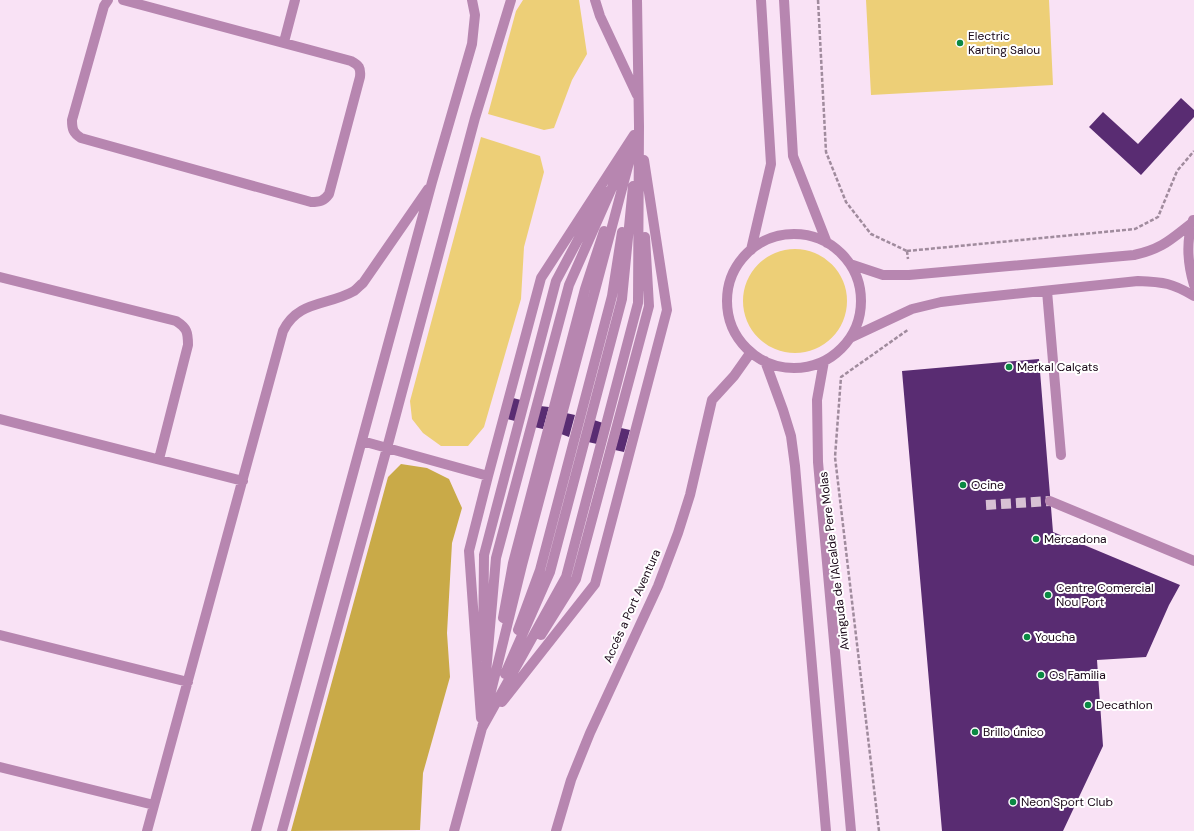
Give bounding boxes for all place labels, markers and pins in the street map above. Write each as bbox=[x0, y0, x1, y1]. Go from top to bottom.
place label: Electric Karting Salou bbox=[968, 28, 1040, 58]
marker: Electric Karting Salou bbox=[955, 38, 965, 48]
place label: Merkal Calçats bbox=[1017, 359, 1099, 375]
marker: Merkal Calçats bbox=[1004, 362, 1014, 372]
place label: Ocine bbox=[971, 477, 1004, 493]
marker: Ocine bbox=[958, 480, 968, 490]
place label: Mercadona bbox=[1044, 531, 1107, 547]
marker: Mercadona bbox=[1031, 534, 1041, 544]
place label: Centre Comercial Nou Port bbox=[1056, 580, 1154, 610]
marker: Centre Comercial Nou Port bbox=[1043, 590, 1053, 600]
place label: Youcha bbox=[1035, 629, 1075, 645]
marker: Youcha bbox=[1022, 632, 1032, 642]
place label: Os Familia bbox=[1049, 667, 1106, 683]
marker: Os Familia bbox=[1036, 670, 1046, 680]
place label: Decathlon bbox=[1096, 697, 1153, 713]
marker: Decathlon bbox=[1083, 700, 1093, 710]
place label: Brillo único bbox=[983, 724, 1044, 740]
marker: Brillo único bbox=[970, 727, 980, 737]
place label: Neon Sport Club bbox=[1021, 794, 1113, 810]
marker: Neon Sport Club bbox=[1008, 797, 1018, 807]

